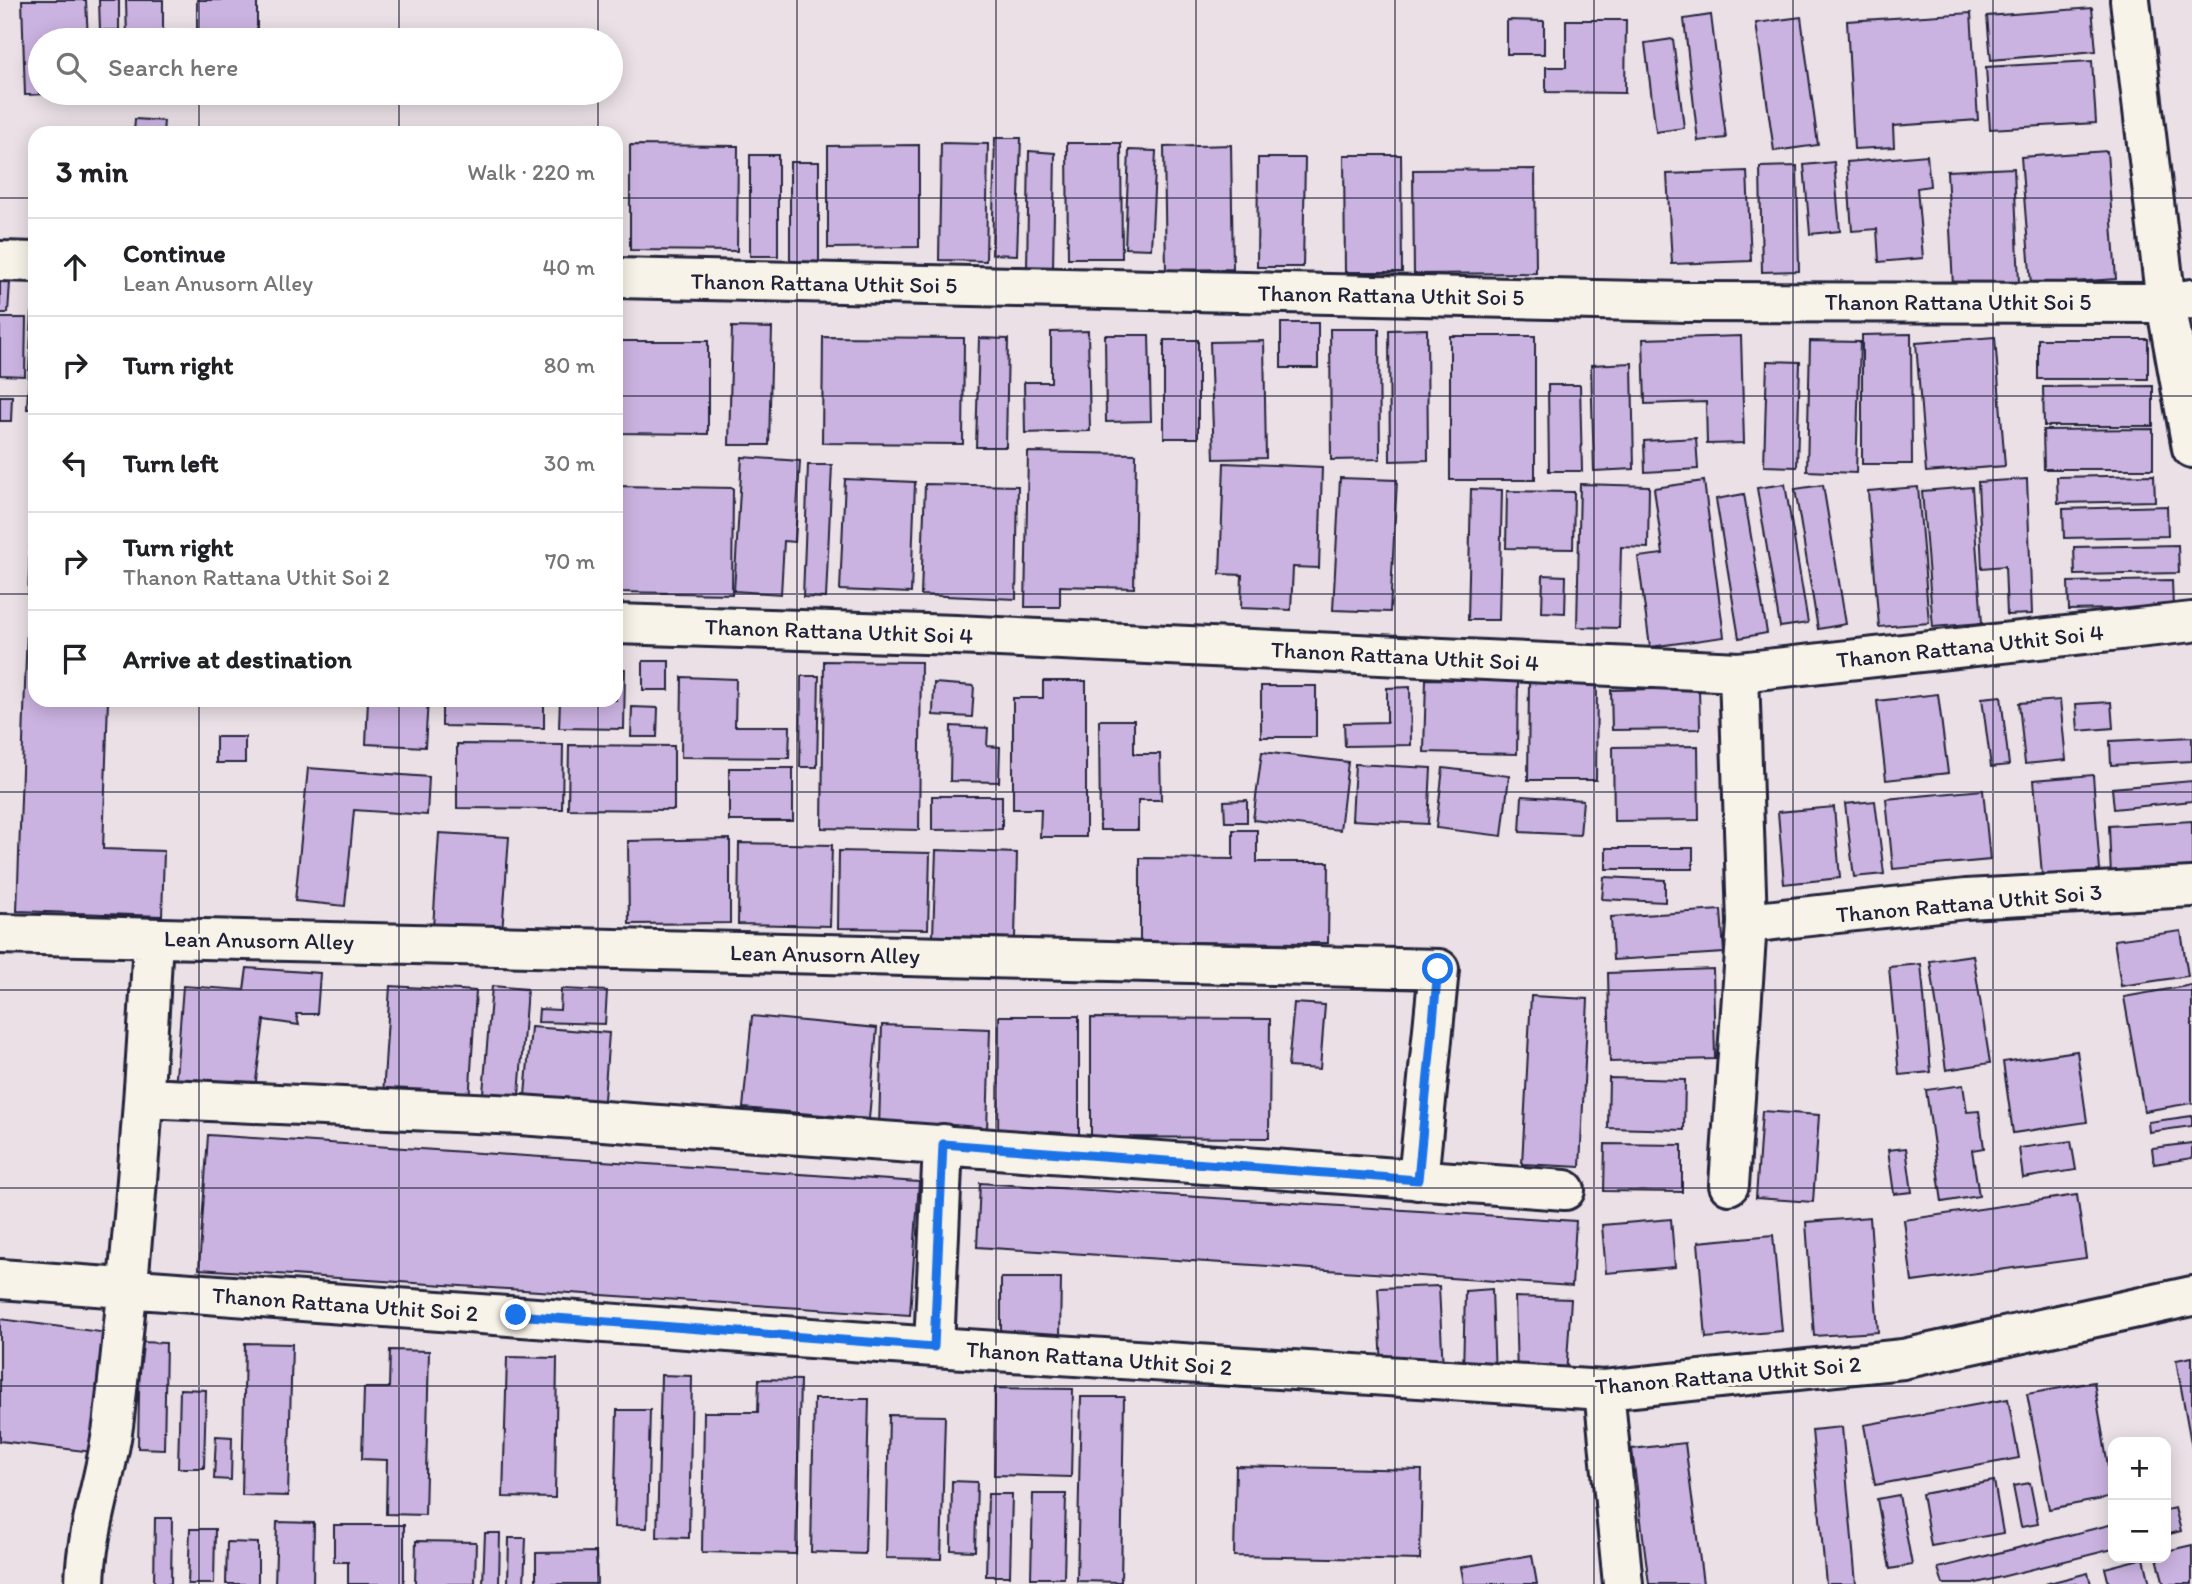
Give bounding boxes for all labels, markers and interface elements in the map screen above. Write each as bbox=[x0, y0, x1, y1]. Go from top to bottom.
search box bbox=[28, 28, 623, 105]
icon: search bbox=[52, 48, 90, 86]
text: Search here bbox=[108, 51, 238, 83]
text: 3 min bbox=[56, 153, 128, 190]
text: Walk · 220 m bbox=[467, 158, 595, 186]
text: Continue bbox=[123, 237, 226, 269]
icon: ahead bbox=[56, 248, 94, 286]
text: 40 m bbox=[542, 253, 595, 281]
street label: Thanon Rattana Uthit Soi 5 bbox=[690, 267, 958, 299]
text: Lean Anusorn Alley bbox=[123, 269, 313, 297]
street label: Thanon Rattana Uthit Soi 5 bbox=[1257, 279, 1525, 311]
street label: Thanon Rattana Uthit Soi 5 bbox=[1825, 288, 2091, 316]
icon: right bbox=[56, 346, 94, 384]
text: Turn right bbox=[123, 349, 234, 381]
text: 80 m bbox=[544, 351, 595, 379]
icon: left bbox=[56, 444, 94, 482]
text: Turn left bbox=[123, 447, 219, 479]
text: 30 m bbox=[544, 449, 595, 477]
text: Turn right bbox=[123, 531, 234, 563]
icon: right bbox=[56, 542, 94, 580]
text: 70 m bbox=[545, 547, 595, 575]
text: Thanon Rattana Uthit Soi 2 bbox=[123, 563, 390, 591]
street label: Thanon Rattana Uthit Soi 4 bbox=[704, 612, 974, 650]
street label: Thanon Rattana Uthit Soi 4 bbox=[1835, 618, 2105, 674]
street label: Thanon Rattana Uthit Soi 4 bbox=[1270, 635, 1540, 677]
icon: arrive bbox=[56, 640, 94, 678]
text: Arrive at destination bbox=[123, 643, 352, 675]
street label: Thanon Rattana Uthit Soi 3 bbox=[1835, 877, 2103, 929]
street label: Lean Anusorn Alley bbox=[164, 924, 354, 956]
street label: Lean Anusorn Alley bbox=[730, 938, 920, 970]
route start bbox=[1422, 953, 1453, 984]
street label: Thanon Rattana Uthit Soi 2 bbox=[211, 1281, 479, 1327]
route end bbox=[500, 1299, 531, 1330]
street label: Thanon Rattana Uthit Soi 2 bbox=[965, 1335, 1233, 1381]
street label: Thanon Rattana Uthit Soi 2 bbox=[1594, 1349, 1862, 1401]
map controls bbox=[2108, 1437, 2171, 1563]
button: + bbox=[2108, 1437, 2171, 1500]
button: − bbox=[2108, 1500, 2171, 1563]

